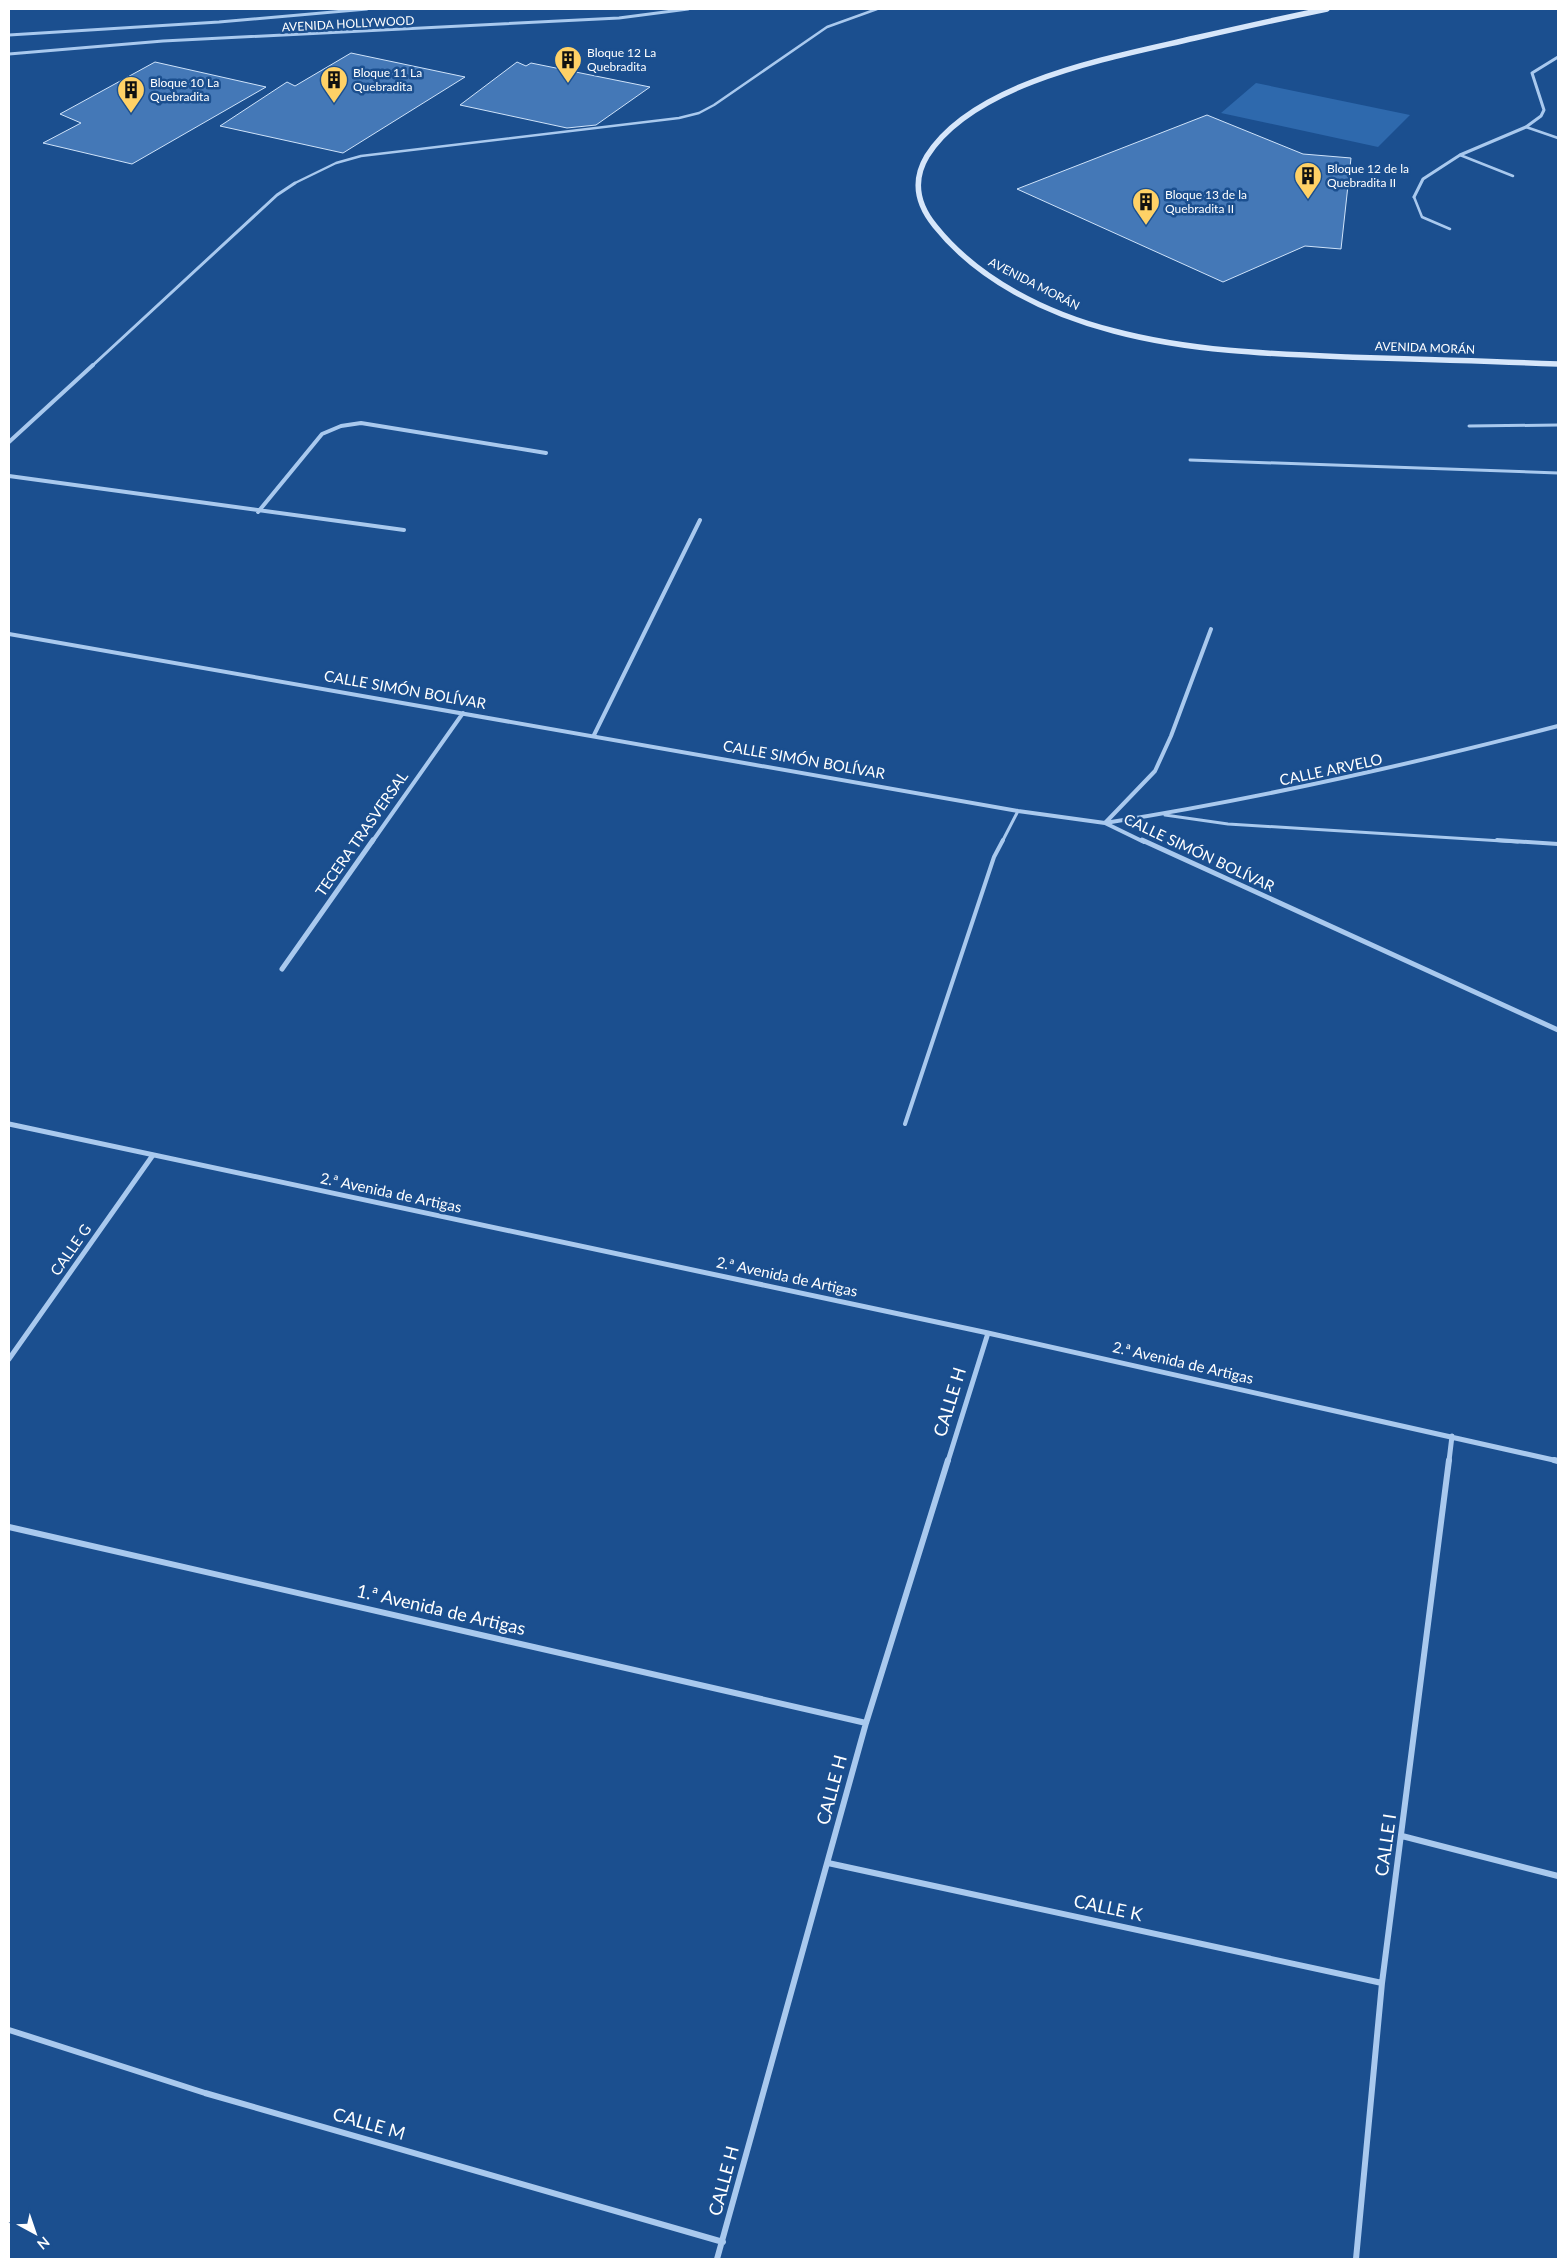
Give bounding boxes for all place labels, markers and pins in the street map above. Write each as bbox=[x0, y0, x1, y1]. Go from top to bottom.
building icon: Bloque 12 La Quebradita bbox=[553, 45, 583, 84]
place label: Bloque 12 La Quebradita bbox=[587, 45, 656, 74]
building icon: Bloque 11 La Quebradita bbox=[319, 65, 349, 104]
place label: Bloque 11 La Quebradita bbox=[353, 65, 422, 94]
building icon: Bloque 10 La Quebradita bbox=[116, 75, 146, 114]
place label: Bloque 10 La Quebradita bbox=[150, 75, 219, 104]
building icon: Bloque 12 de la Quebradita II bbox=[1293, 161, 1323, 200]
place label: Bloque 12 de la Quebradita II bbox=[1327, 161, 1409, 190]
building icon: Bloque 13 de la Quebradita II bbox=[1131, 187, 1161, 226]
place label: Bloque 13 de la Quebradita II bbox=[1165, 187, 1247, 216]

